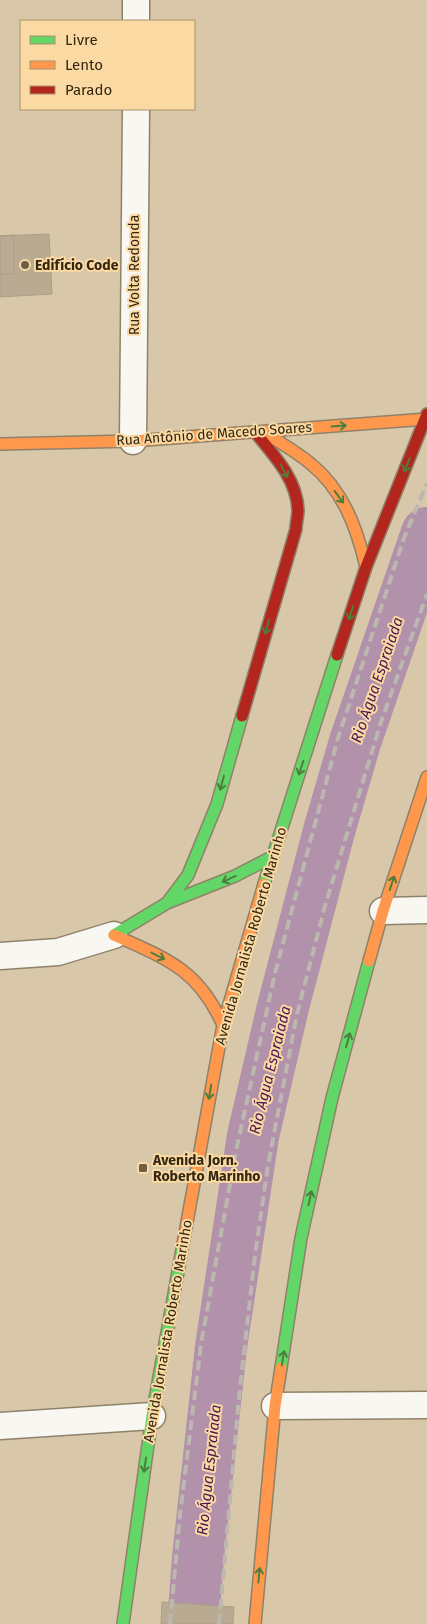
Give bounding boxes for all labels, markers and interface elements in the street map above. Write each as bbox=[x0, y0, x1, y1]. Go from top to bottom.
legend bbox=[20, 20, 195, 110]
text: Livre bbox=[65, 31, 98, 49]
text: Lento bbox=[65, 56, 103, 74]
text: Parado bbox=[65, 81, 112, 99]
street label: Rua Volta Redonda bbox=[126, 215, 143, 335]
place label: Edifício Code bbox=[35, 257, 119, 274]
marker: Edifício Code bbox=[19, 259, 31, 271]
street label: Rua Antônio de Macedo Soares bbox=[116, 419, 313, 449]
one-way arrow bbox=[331, 421, 347, 430]
one-way arrow bbox=[402, 457, 411, 472]
one-way arrow bbox=[280, 463, 289, 478]
one-way arrow bbox=[334, 489, 345, 503]
one-way arrow bbox=[345, 605, 355, 621]
water label: Rio Água Espraiada bbox=[347, 615, 407, 745]
one-way arrow bbox=[261, 618, 271, 634]
one-way arrow bbox=[296, 760, 305, 775]
one-way arrow bbox=[217, 775, 227, 791]
street label: Avenida Jornalista Roberto Marinho bbox=[212, 825, 290, 1047]
one-way arrow bbox=[222, 874, 237, 884]
one-way arrow bbox=[388, 876, 397, 892]
one-way arrow bbox=[150, 951, 165, 961]
water label: Rio Água Espraiada bbox=[245, 1004, 295, 1136]
one-way arrow bbox=[343, 1032, 353, 1048]
one-way arrow bbox=[205, 1084, 215, 1100]
place label: Avenida Jorn. Roberto Marinho bbox=[152, 1152, 261, 1185]
marker: Avenida Jorn. Roberto Marinho bbox=[137, 1162, 149, 1174]
one-way arrow bbox=[305, 1190, 315, 1206]
street label: Avenida Jornalista Roberto Marinho bbox=[140, 1218, 196, 1444]
one-way arrow bbox=[278, 1350, 288, 1366]
water label: Rio Água Espraiada bbox=[193, 1404, 225, 1536]
one-way arrow bbox=[140, 1456, 150, 1472]
one-way arrow bbox=[254, 1568, 264, 1584]

